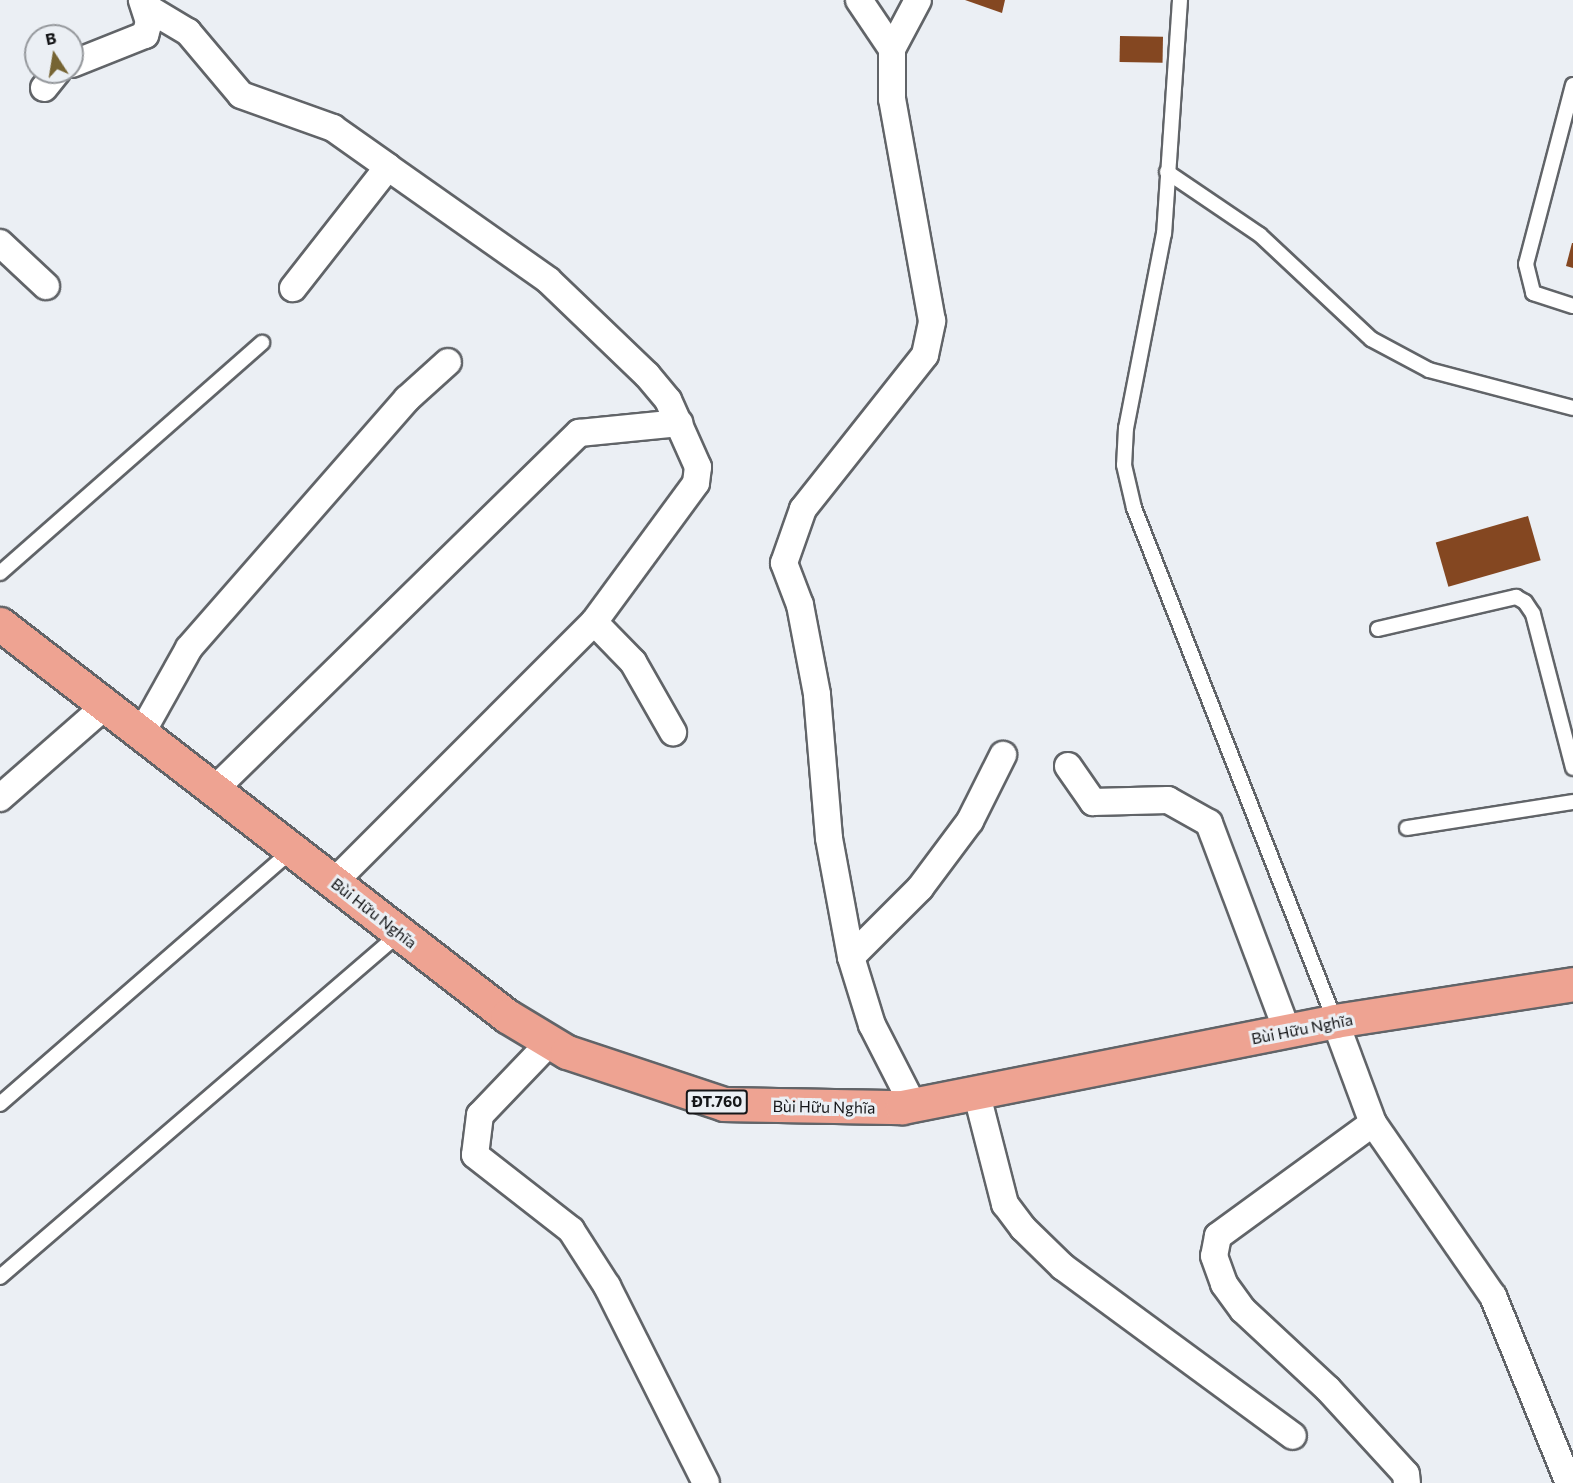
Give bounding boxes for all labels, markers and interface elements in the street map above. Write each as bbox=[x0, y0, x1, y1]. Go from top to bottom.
north arrow bbox=[24, 24, 84, 84]
text: B bbox=[43, 27, 58, 48]
street label: Bùi Hữu Nghĩa bbox=[328, 874, 420, 952]
street label: Bùi Hữu Nghĩa bbox=[1250, 1010, 1354, 1048]
road number: ĐT.760 bbox=[686, 1090, 748, 1114]
street label: Bùi Hữu Nghĩa bbox=[772, 1097, 876, 1117]

